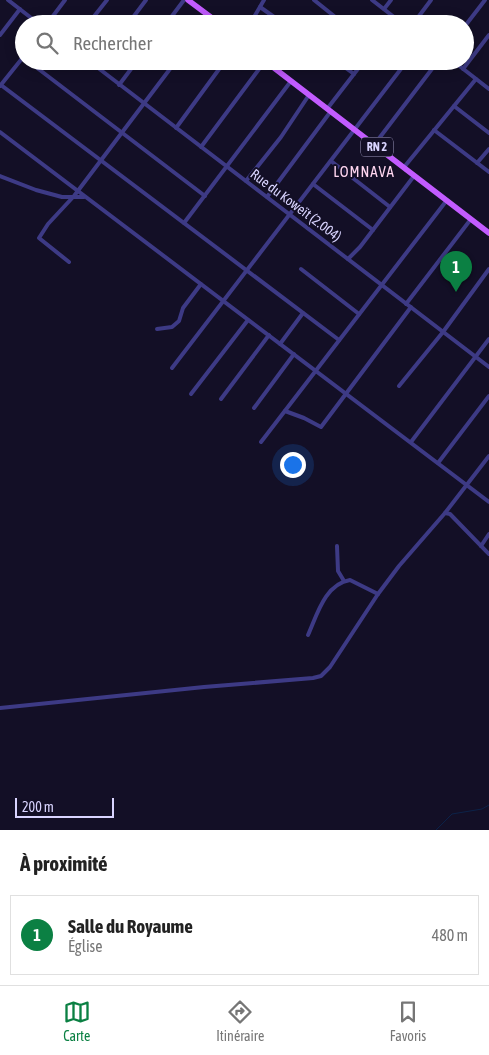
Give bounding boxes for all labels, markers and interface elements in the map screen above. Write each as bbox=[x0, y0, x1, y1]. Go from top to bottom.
search box bbox=[15, 15, 474, 70]
icon: search bbox=[33, 29, 61, 57]
text: Rechercher bbox=[73, 32, 152, 54]
road number: RN 2 bbox=[361, 138, 393, 156]
district label: LOMNAVA bbox=[333, 163, 395, 180]
street label: Rue du Koweït (2.004) bbox=[247, 166, 345, 244]
pin: 1 bbox=[440, 251, 472, 292]
your location bbox=[280, 452, 306, 478]
scale bar bbox=[15, 795, 114, 818]
text: 200 m bbox=[22, 799, 54, 815]
text: À proximité bbox=[20, 851, 108, 875]
text: Salle du Royaume bbox=[68, 915, 193, 937]
text: 1 bbox=[33, 926, 41, 944]
text: 480 m bbox=[432, 926, 468, 944]
text: Église bbox=[68, 937, 103, 955]
tab: Carte bbox=[63, 998, 91, 1044]
tab: Itinéraire bbox=[216, 998, 264, 1044]
tab: Favoris bbox=[390, 998, 426, 1044]

